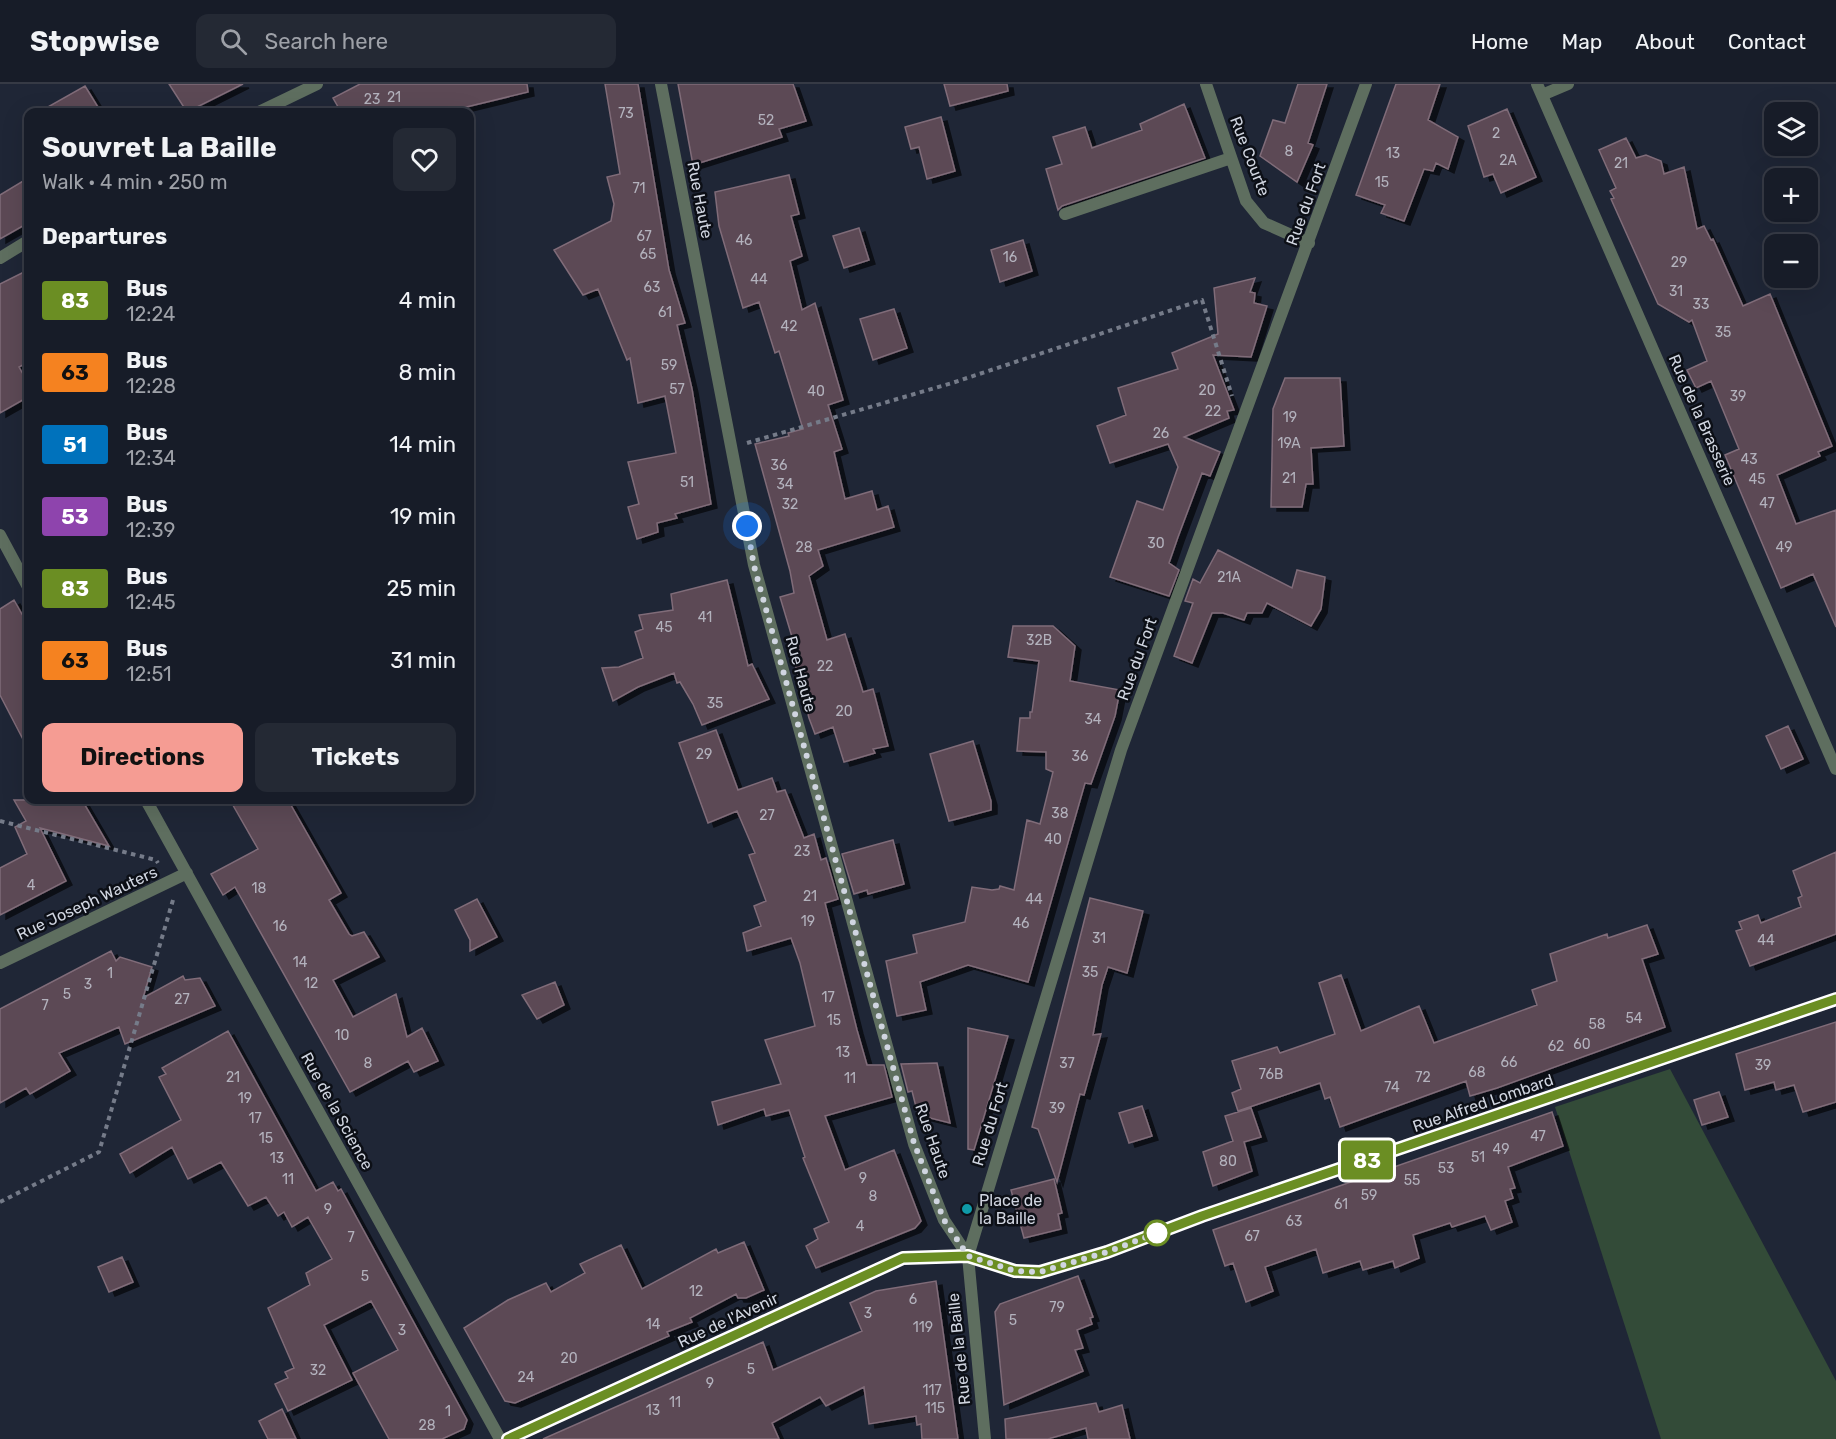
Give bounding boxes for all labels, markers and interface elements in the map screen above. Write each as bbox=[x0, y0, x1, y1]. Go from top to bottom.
search box bbox=[196, 14, 616, 68]
text: Stopwise bbox=[30, 25, 160, 58]
icon: search bbox=[217, 25, 250, 58]
text: Search here bbox=[265, 28, 388, 55]
text: Home bbox=[1471, 29, 1528, 54]
text: Map bbox=[1561, 29, 1602, 54]
text: About bbox=[1635, 29, 1695, 54]
text: Contact bbox=[1728, 29, 1806, 54]
house number: 21 bbox=[387, 89, 401, 106]
house number: 23 bbox=[364, 91, 380, 108]
map controls bbox=[1764, 102, 1818, 288]
button: layers bbox=[1764, 102, 1818, 156]
house number: 73 bbox=[618, 105, 634, 122]
house number: 52 bbox=[758, 112, 774, 129]
street label: Rue Courte bbox=[1226, 113, 1274, 199]
house number: 2 bbox=[1492, 125, 1500, 142]
button: heart bbox=[393, 128, 456, 191]
text: Souvret La Baille bbox=[42, 131, 277, 164]
house number: 8 bbox=[1285, 143, 1294, 160]
house number: 13 bbox=[1386, 145, 1400, 162]
house number: 2A bbox=[1499, 152, 1517, 169]
house number: 21 bbox=[1614, 155, 1628, 172]
street label: Rue Haute bbox=[683, 160, 717, 240]
street label: Rue du Fort bbox=[1282, 160, 1330, 248]
button: + bbox=[1764, 168, 1818, 222]
text: Walk · 4 min · 250 m bbox=[42, 170, 227, 194]
house number: 15 bbox=[1375, 174, 1389, 191]
house number: 71 bbox=[632, 180, 646, 197]
text: Departures bbox=[42, 223, 167, 250]
house number: 67 bbox=[636, 228, 652, 245]
house number: 46 bbox=[735, 232, 753, 249]
button: − bbox=[1764, 234, 1818, 288]
house number: 65 bbox=[640, 246, 656, 263]
house number: 16 bbox=[1003, 249, 1017, 266]
house number: 29 bbox=[1671, 254, 1687, 271]
house number: 44 bbox=[750, 271, 768, 288]
text: Bus bbox=[126, 275, 168, 302]
house number: 63 bbox=[644, 279, 660, 296]
house number: 31 bbox=[1669, 283, 1683, 300]
text: 4 min bbox=[399, 287, 456, 314]
text: 83 bbox=[61, 288, 89, 313]
house number: 33 bbox=[1693, 296, 1709, 313]
text: 12:24 bbox=[126, 302, 175, 326]
house number: 61 bbox=[658, 304, 672, 321]
house number: 42 bbox=[781, 318, 797, 335]
house number: 35 bbox=[1715, 324, 1731, 341]
text: Bus bbox=[126, 347, 168, 374]
street label: Rue de la Brasserie bbox=[1665, 351, 1740, 489]
house number: 59 bbox=[661, 357, 677, 374]
text: 8 min bbox=[398, 359, 456, 386]
text: 63 bbox=[61, 360, 89, 385]
text: 12:28 bbox=[126, 374, 176, 398]
house number: 57 bbox=[669, 381, 685, 398]
house number: 20 bbox=[1198, 382, 1216, 399]
house number: 40 bbox=[807, 383, 825, 400]
house number: 39 bbox=[1730, 388, 1746, 405]
house number: 22 bbox=[1205, 403, 1221, 420]
house number: 19 bbox=[1283, 409, 1297, 426]
text: Bus bbox=[126, 419, 168, 446]
house number: 26 bbox=[1153, 425, 1169, 442]
text: 14 min bbox=[389, 431, 456, 458]
text: 51 bbox=[63, 432, 87, 457]
house number: 19A bbox=[1277, 435, 1301, 452]
text: 12:34 bbox=[126, 446, 176, 470]
house number: 43 bbox=[1740, 451, 1758, 468]
house number: 36 bbox=[771, 457, 787, 474]
house number: 21 bbox=[1282, 470, 1296, 487]
house number: 45 bbox=[1748, 471, 1766, 488]
house number: 51 bbox=[680, 474, 694, 491]
house number: 34 bbox=[776, 476, 794, 493]
text: Bus bbox=[126, 491, 168, 518]
house number: 47 bbox=[1759, 495, 1775, 512]
house number: 32 bbox=[782, 496, 798, 513]
text: 19 min bbox=[390, 503, 456, 530]
text: 53 bbox=[61, 504, 89, 529]
your location bbox=[732, 511, 762, 541]
text: 12:39 bbox=[126, 518, 175, 542]
house number: 30 bbox=[1147, 535, 1165, 552]
house number: 28 bbox=[795, 539, 813, 556]
house number: 49 bbox=[1776, 539, 1792, 556]
text: Bus bbox=[126, 563, 168, 590]
house number: 21A bbox=[1217, 569, 1241, 586]
text: 25 min bbox=[386, 575, 456, 602]
text: 83 bbox=[61, 576, 89, 601]
text: 12:45 bbox=[126, 590, 176, 614]
house number: 41 bbox=[698, 609, 712, 626]
street label: Rue du Fort bbox=[1113, 615, 1161, 703]
house number: 45 bbox=[655, 619, 673, 636]
house number: 32B bbox=[1026, 632, 1052, 649]
street label: Rue Haute bbox=[782, 634, 820, 714]
text: Bus bbox=[126, 635, 168, 662]
text: 31 min bbox=[390, 647, 456, 674]
text: 63 bbox=[61, 648, 89, 673]
house number: 22 bbox=[817, 658, 833, 675]
text: 12:51 bbox=[126, 662, 172, 686]
house number: 35 bbox=[707, 695, 723, 712]
house number: 20 bbox=[835, 703, 853, 720]
house number: 34 bbox=[1084, 711, 1102, 728]
button: Directions bbox=[42, 723, 243, 792]
button: Tickets bbox=[255, 723, 456, 792]
house number: 29 bbox=[696, 746, 712, 763]
house number: 36 bbox=[1072, 748, 1088, 765]
house number: 38 bbox=[1051, 805, 1069, 822]
house number: 27 bbox=[759, 807, 775, 824]
house number: 40 bbox=[1044, 831, 1062, 848]
house number: 23 bbox=[794, 843, 810, 860]
street label: Rue Joseph Wauters bbox=[14, 862, 160, 944]
house number: 4 bbox=[27, 877, 36, 894]
house number: 18 bbox=[252, 880, 267, 897]
house number: 21 bbox=[803, 888, 817, 905]
house number: 44 bbox=[1025, 891, 1043, 908]
house number: 19 bbox=[801, 913, 815, 930]
house number: 46 bbox=[1012, 915, 1030, 932]
house number: 16 bbox=[273, 918, 287, 935]
house number: 31 bbox=[1092, 930, 1106, 947]
house number: 44 bbox=[1757, 932, 1775, 949]
house number: 14 bbox=[293, 954, 308, 971]
house number: 35 bbox=[1082, 964, 1098, 981]
house number: 1 bbox=[107, 965, 113, 982]
house number: 12 bbox=[304, 975, 318, 992]
house number: 3 bbox=[84, 976, 92, 993]
house number: 5 bbox=[63, 986, 71, 1003]
house number: 17 bbox=[821, 989, 835, 1006]
house number: 27 bbox=[174, 991, 190, 1008]
house number: 7 bbox=[41, 997, 49, 1014]
house number: 54 bbox=[1625, 1010, 1643, 1027]
house number: 15 bbox=[827, 1012, 841, 1029]
house number: 58 bbox=[1588, 1016, 1606, 1033]
house number: 10 bbox=[335, 1027, 350, 1044]
house number: 60 bbox=[1573, 1036, 1591, 1053]
house number: 62 bbox=[1548, 1038, 1564, 1055]
house number: 13 bbox=[836, 1044, 850, 1061]
street label: Rue de la Science bbox=[297, 1049, 377, 1173]
house number: 66 bbox=[1501, 1054, 1517, 1071]
house number: 8 bbox=[364, 1055, 373, 1072]
house number: 37 bbox=[1059, 1055, 1075, 1072]
house number: 39 bbox=[1755, 1057, 1771, 1074]
house number: 68 bbox=[1468, 1064, 1486, 1081]
house number: 76B bbox=[1259, 1066, 1283, 1083]
house number: 21 bbox=[226, 1069, 240, 1086]
house number: 72 bbox=[1415, 1069, 1431, 1086]
house number: 11 bbox=[844, 1070, 856, 1087]
street label: Rue Alfred Lombard bbox=[1410, 1070, 1556, 1136]
house number: 74 bbox=[1384, 1079, 1400, 1096]
street label: Rue du Fort bbox=[968, 1080, 1012, 1168]
house number: 19 bbox=[238, 1090, 252, 1107]
house number: 39 bbox=[1049, 1100, 1065, 1117]
street label: Rue Haute bbox=[911, 1101, 955, 1181]
house number: 17 bbox=[248, 1110, 262, 1127]
house number: 47 bbox=[1530, 1128, 1546, 1145]
house number: 15 bbox=[259, 1130, 273, 1147]
line badge: 83 bbox=[1340, 1140, 1394, 1180]
house number: 49 bbox=[1493, 1141, 1509, 1158]
text: 83 bbox=[1353, 1148, 1381, 1173]
house number: 51 bbox=[1471, 1149, 1485, 1166]
house number: 13 bbox=[270, 1150, 284, 1167]
house number: 80 bbox=[1219, 1153, 1237, 1170]
house number: 53 bbox=[1438, 1160, 1454, 1177]
house number: 9 bbox=[859, 1170, 867, 1187]
house number: 11 bbox=[282, 1171, 294, 1188]
house number: 55 bbox=[1404, 1172, 1420, 1189]
house number: 59 bbox=[1361, 1187, 1377, 1204]
house number: 8 bbox=[869, 1188, 878, 1205]
place label: Place de la Baille bbox=[979, 1191, 1042, 1228]
house number: 61 bbox=[1334, 1196, 1348, 1213]
house number: 9 bbox=[324, 1201, 332, 1218]
marker: Place de la Baille bbox=[960, 1202, 974, 1216]
house number: 63 bbox=[1286, 1213, 1302, 1230]
house number: 4 bbox=[856, 1218, 865, 1235]
unlabelled marker bbox=[1144, 1220, 1170, 1246]
house number: 67 bbox=[1244, 1228, 1260, 1245]
house number: 7 bbox=[347, 1229, 355, 1246]
house number: 5 bbox=[361, 1268, 369, 1285]
house number: 12 bbox=[689, 1283, 703, 1300]
street label: Rue de l'Avenir bbox=[675, 1288, 781, 1352]
house number: 6 bbox=[909, 1291, 917, 1308]
street label: Rue de la Baille bbox=[944, 1292, 974, 1406]
house number: 79 bbox=[1049, 1299, 1065, 1316]
house number: 3 bbox=[864, 1305, 872, 1322]
house number: 5 bbox=[1009, 1312, 1017, 1329]
house number: 14 bbox=[646, 1316, 661, 1333]
house number: 119 bbox=[913, 1319, 933, 1336]
house number: 3 bbox=[398, 1322, 406, 1339]
house number: 20 bbox=[560, 1350, 578, 1367]
house number: 5 bbox=[747, 1361, 755, 1378]
house number: 32 bbox=[310, 1362, 326, 1379]
house number: 24 bbox=[518, 1369, 535, 1386]
house number: 9 bbox=[706, 1375, 714, 1392]
house number: 117 bbox=[922, 1382, 942, 1399]
house number: 11 bbox=[669, 1394, 681, 1411]
house number: 115 bbox=[925, 1400, 945, 1417]
house number: 13 bbox=[646, 1402, 660, 1419]
house number: 1 bbox=[445, 1403, 451, 1420]
house number: 28 bbox=[418, 1417, 436, 1434]

